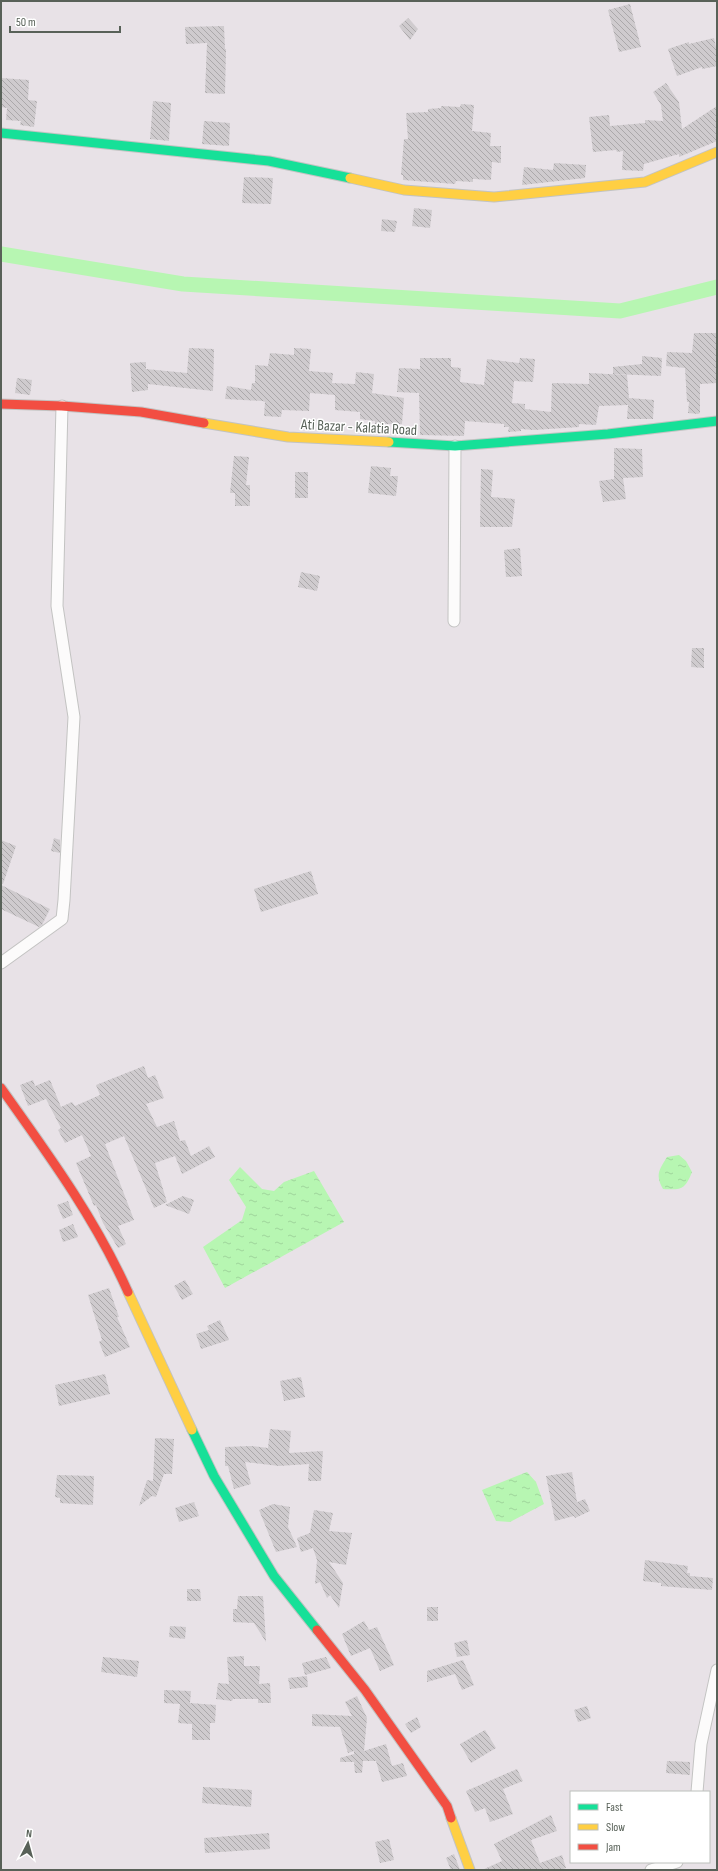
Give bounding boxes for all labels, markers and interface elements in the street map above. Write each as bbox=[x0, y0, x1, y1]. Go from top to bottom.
scale bar bbox=[10, 8, 120, 34]
text: 50 m bbox=[16, 15, 36, 30]
street label: Ati Bazar - Kalatia Road bbox=[300, 415, 417, 440]
legend bbox=[570, 1791, 710, 1863]
text: Fast bbox=[606, 1800, 623, 1815]
text: Slow bbox=[606, 1820, 625, 1835]
north arrow bbox=[8, 1823, 48, 1863]
text: N bbox=[25, 1827, 33, 1840]
text: Jam bbox=[605, 1840, 621, 1855]

